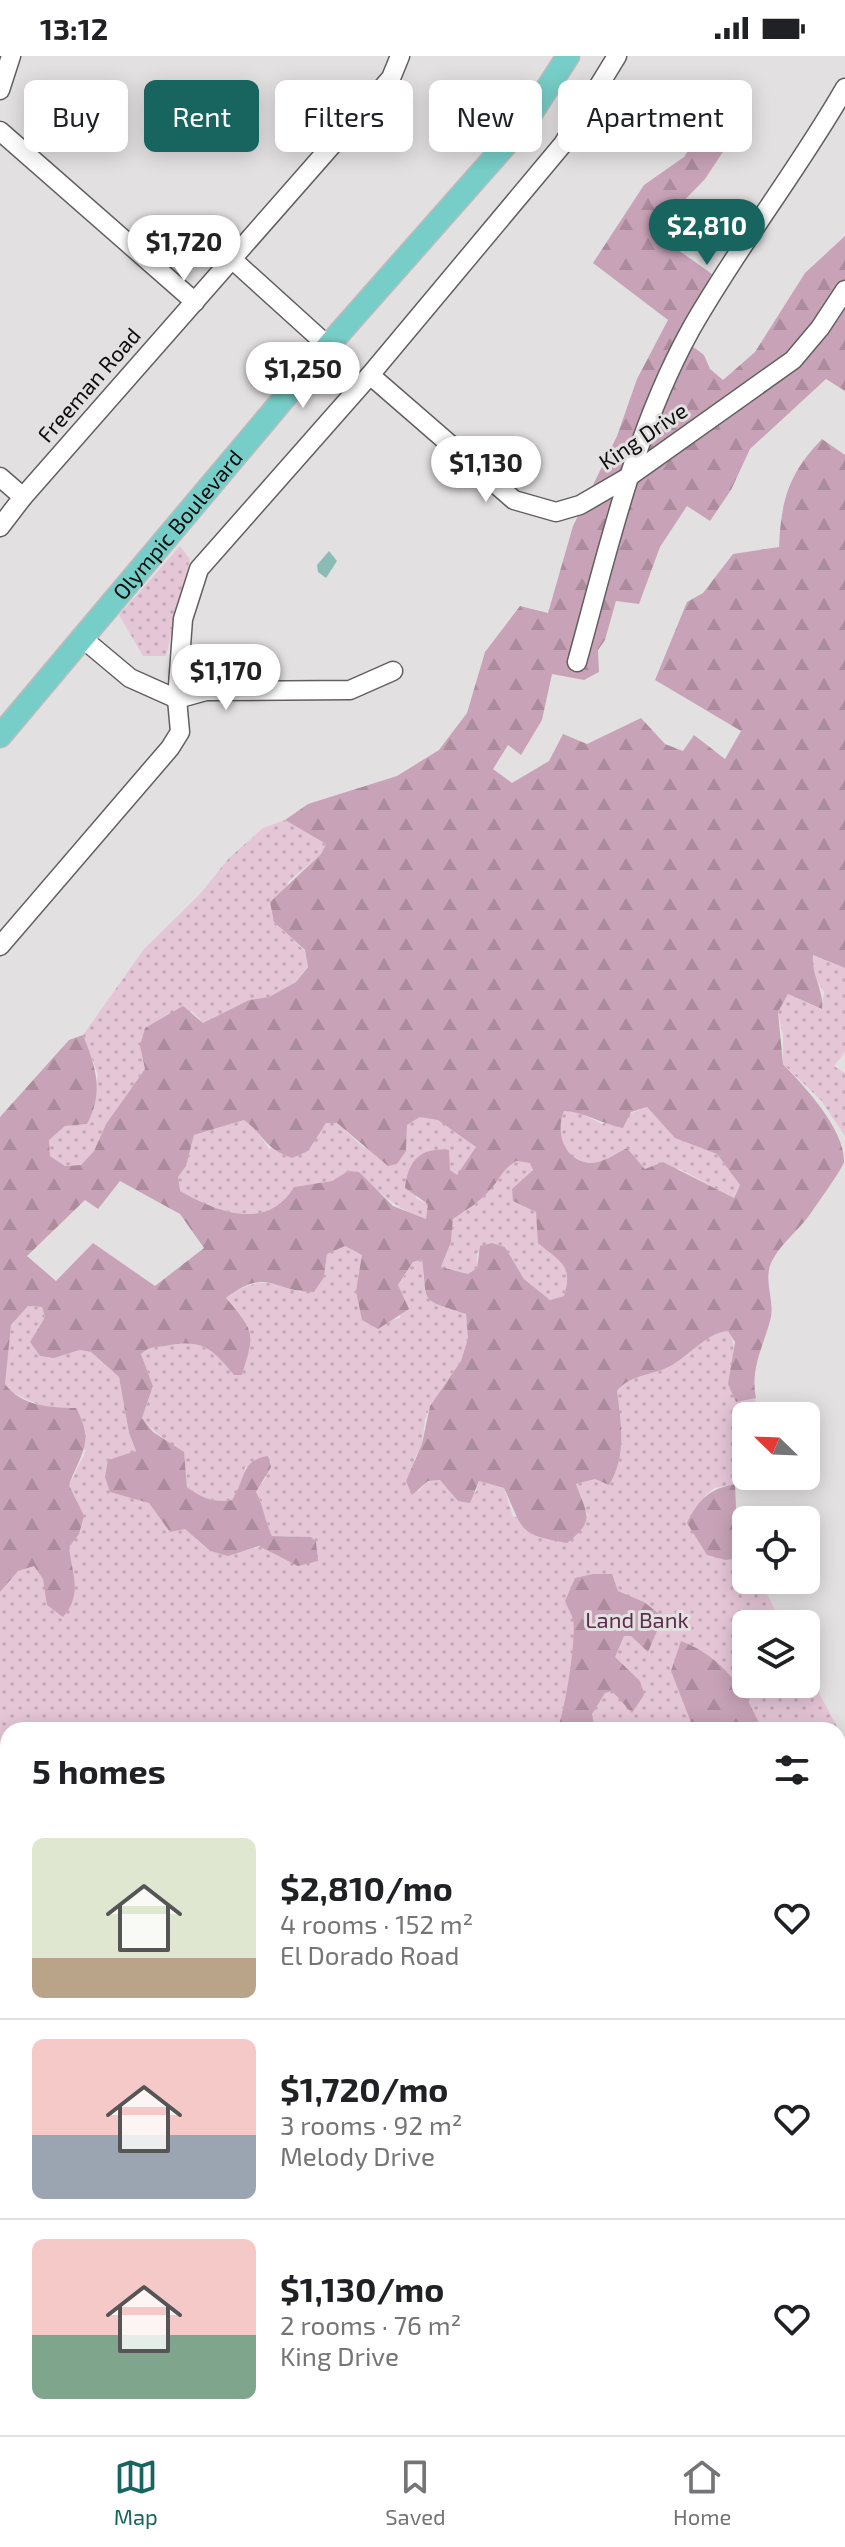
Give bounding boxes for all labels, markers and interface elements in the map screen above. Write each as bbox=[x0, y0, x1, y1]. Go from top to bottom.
text: 13:12 bbox=[40, 10, 108, 46]
chip: Buy bbox=[24, 80, 128, 152]
chip: Rent bbox=[144, 80, 259, 152]
chip: Filters bbox=[275, 80, 413, 152]
chip: New bbox=[429, 80, 542, 152]
chip: Apartment bbox=[558, 80, 752, 152]
pin: $2,810 bbox=[642, 199, 772, 267]
text: $2,810 bbox=[667, 209, 747, 240]
pin: $1,720 bbox=[119, 215, 249, 283]
text: $1,720 bbox=[146, 225, 223, 256]
street label: Freeman Road bbox=[31, 322, 145, 447]
pin: $1,250 bbox=[238, 342, 368, 410]
text: $1,250 bbox=[264, 352, 342, 383]
street label: King Drive bbox=[593, 396, 691, 474]
pin: $1,130 bbox=[421, 436, 551, 504]
street label: Olympic Boulevard bbox=[107, 444, 247, 604]
text: $1,130 bbox=[449, 446, 523, 477]
pin: $1,170 bbox=[161, 644, 291, 712]
text: $1,170 bbox=[190, 654, 262, 685]
north arrow bbox=[732, 1402, 820, 1490]
map controls bbox=[732, 1402, 820, 1698]
button: locate bbox=[732, 1506, 820, 1594]
park label: Land Bank bbox=[585, 1606, 689, 1632]
button: layers bbox=[732, 1610, 820, 1698]
icon: filters bbox=[770, 1748, 814, 1792]
text: 5 homes bbox=[32, 1750, 166, 1791]
text: $2,810/mo bbox=[280, 1867, 453, 1908]
icon: home bbox=[96, 1870, 192, 1966]
icon: heart bbox=[770, 1896, 814, 1940]
text: 4 rooms · 152 m² bbox=[280, 1908, 473, 1939]
text: El Dorado Road bbox=[280, 1939, 460, 1970]
text: $1,720/mo bbox=[280, 2068, 448, 2109]
icon: home bbox=[96, 2071, 192, 2167]
icon: heart bbox=[770, 2097, 814, 2141]
text: 3 rooms · 92 m² bbox=[280, 2109, 462, 2140]
text: Melody Drive bbox=[280, 2140, 435, 2171]
text: $1,130/mo bbox=[280, 2268, 444, 2309]
icon: home bbox=[96, 2271, 192, 2367]
icon: heart bbox=[770, 2297, 814, 2341]
text: 2 rooms · 76 m² bbox=[280, 2309, 461, 2340]
text: King Drive bbox=[280, 2340, 399, 2371]
tab: Map bbox=[114, 2455, 158, 2529]
tab: Saved bbox=[385, 2455, 446, 2529]
tab: Home bbox=[673, 2455, 731, 2529]

